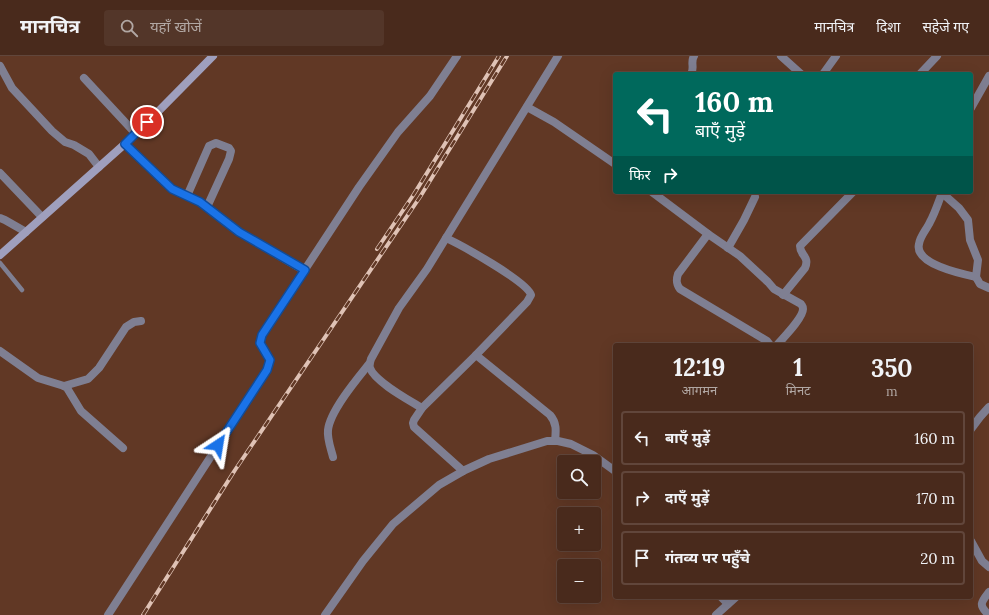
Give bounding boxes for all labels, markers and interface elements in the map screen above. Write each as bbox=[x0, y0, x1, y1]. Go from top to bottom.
search box bbox=[104, 10, 384, 46]
text: मानचित्र bbox=[20, 14, 80, 38]
icon: search bbox=[118, 17, 140, 39]
text: यहाँ खोजें bbox=[150, 17, 202, 36]
text: मानचित्र bbox=[814, 18, 854, 36]
text: दिशा bbox=[876, 18, 900, 36]
text: सहेजे गए bbox=[922, 18, 969, 36]
text: 160 m bbox=[695, 84, 773, 120]
icon: left bbox=[629, 88, 681, 140]
pin bbox=[130, 105, 164, 139]
icon: arrive bbox=[136, 111, 158, 133]
text: बाएँ मुड़ें bbox=[695, 119, 745, 142]
icon: right bbox=[659, 164, 681, 186]
text: फिर bbox=[629, 165, 651, 184]
text: 12:19 bbox=[673, 352, 725, 383]
text: 1 bbox=[793, 352, 803, 383]
text: 350 bbox=[871, 353, 913, 384]
text: आगमन bbox=[682, 382, 717, 399]
text: मिनट bbox=[786, 382, 811, 399]
text: m bbox=[886, 383, 898, 400]
position arrow bbox=[197, 424, 239, 466]
icon: left bbox=[631, 427, 653, 449]
text: बाएँ मुड़ें bbox=[665, 428, 710, 447]
text: 160 m bbox=[914, 429, 955, 448]
map controls bbox=[557, 455, 601, 603]
button: search bbox=[557, 455, 601, 499]
icon: right bbox=[631, 487, 653, 509]
text: दाएँ मुड़ें bbox=[665, 488, 709, 507]
text: 170 m bbox=[916, 489, 955, 508]
button: + bbox=[557, 507, 601, 551]
icon: arrive bbox=[631, 547, 653, 569]
text: गंतव्य पर पहुँचे bbox=[665, 548, 750, 567]
text: 20 m bbox=[920, 549, 955, 568]
button: − bbox=[557, 559, 601, 603]

